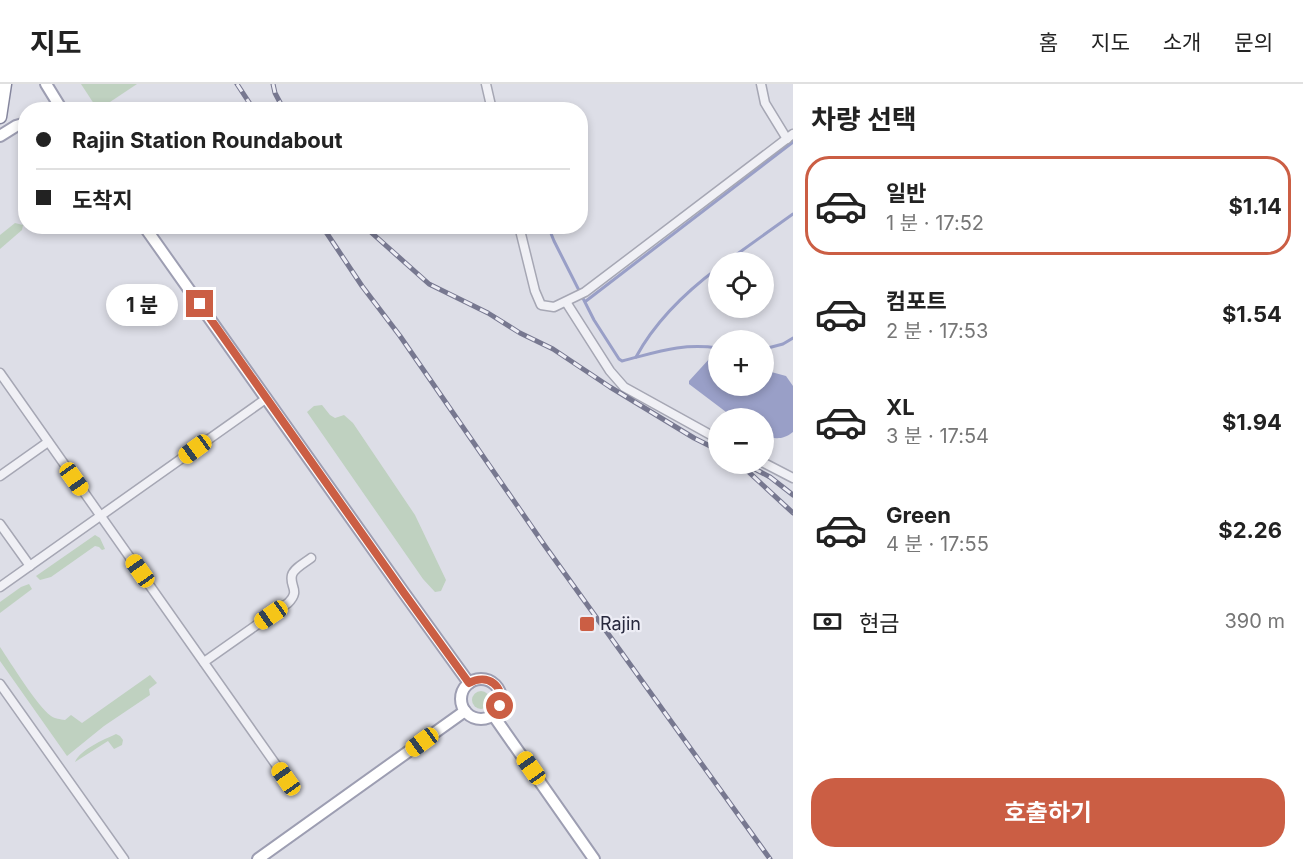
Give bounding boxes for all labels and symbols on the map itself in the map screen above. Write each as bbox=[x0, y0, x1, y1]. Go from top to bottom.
callout: 1 분 bbox=[107, 283, 179, 325]
route end bbox=[186, 290, 213, 317]
car bbox=[175, 431, 215, 467]
car bbox=[56, 459, 92, 499]
car bbox=[122, 551, 158, 591]
car bbox=[251, 597, 291, 633]
place label: Rajin bbox=[600, 613, 641, 634]
marker: Rajin bbox=[578, 615, 596, 633]
route start bbox=[486, 692, 513, 719]
car bbox=[402, 724, 442, 760]
car bbox=[513, 748, 549, 788]
car bbox=[268, 759, 304, 799]

